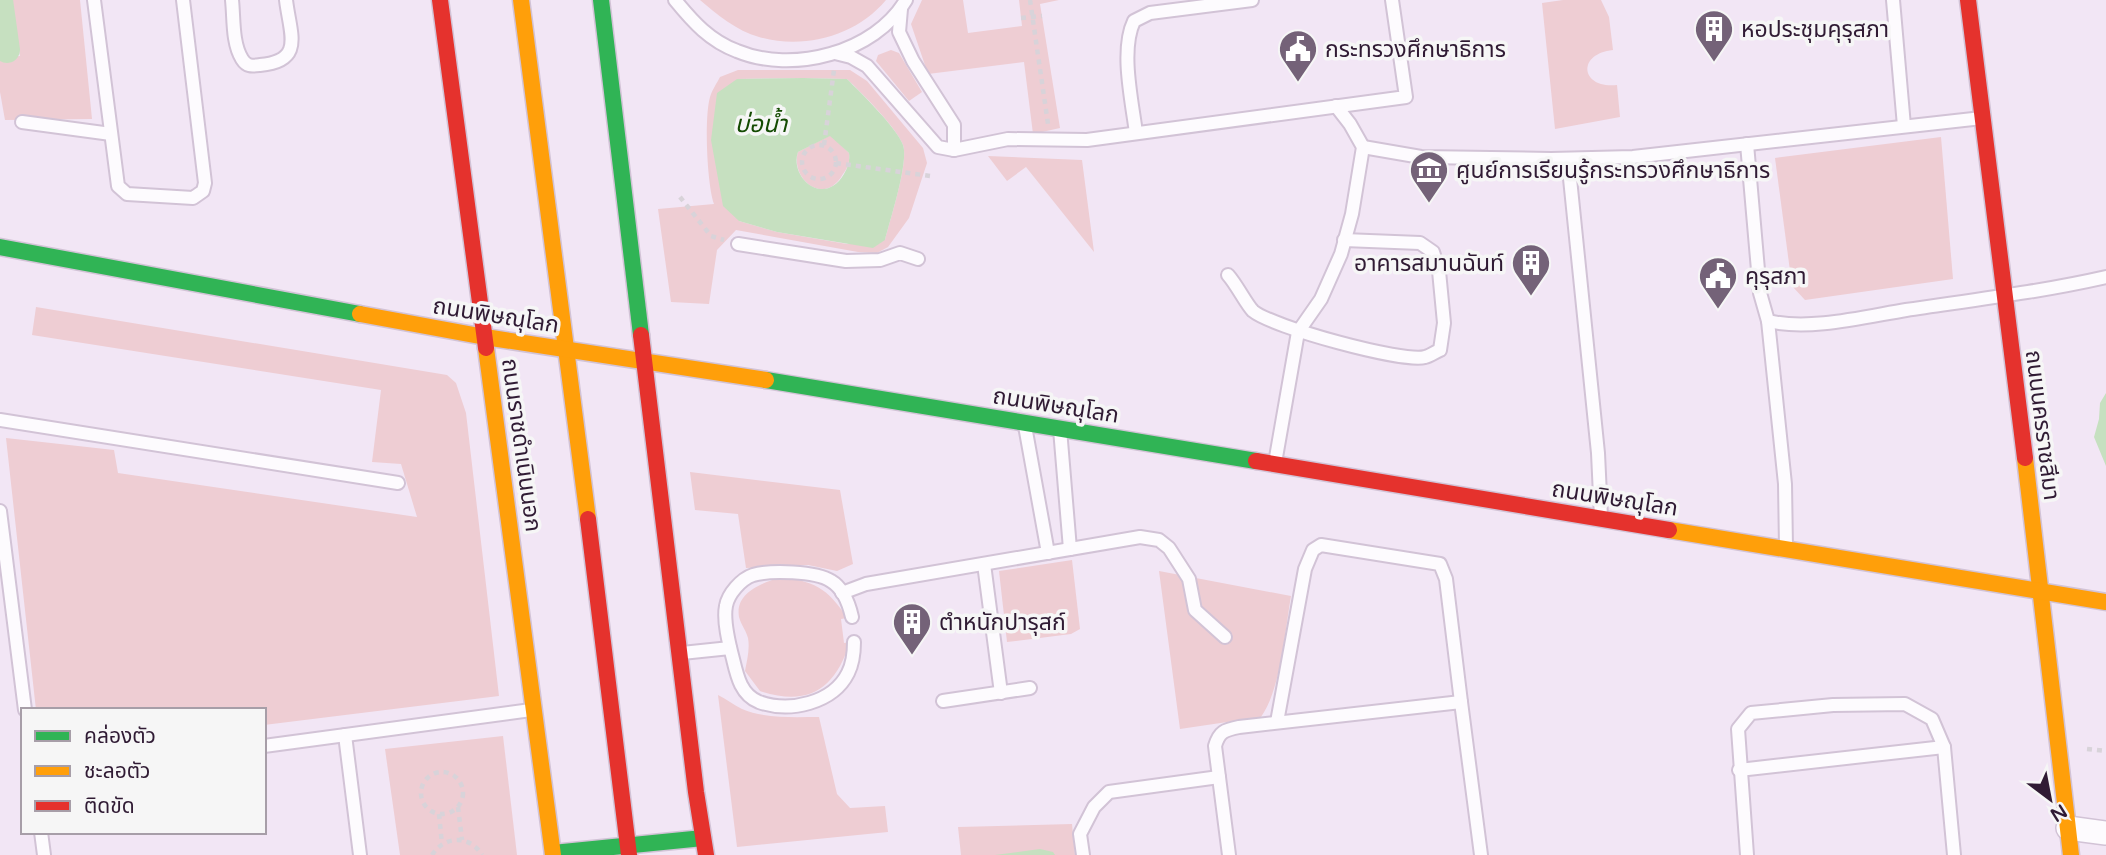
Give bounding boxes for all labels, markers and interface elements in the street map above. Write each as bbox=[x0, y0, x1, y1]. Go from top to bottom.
building icon: หอประชุมคุรุสภา bbox=[1693, 8, 1735, 63]
place label: หอประชุมคุรุสภา bbox=[1741, 16, 1889, 44]
public building icon: กระทรวงศึกษาธิการ bbox=[1277, 28, 1319, 83]
place label: กระทรวงศึกษาธิการ bbox=[1325, 36, 1506, 64]
water label: บ่อน้ำ bbox=[735, 107, 789, 139]
museum icon: ศูนย์การเรียนรู้กระทรวงศึกษาธิการ bbox=[1408, 149, 1450, 204]
place label: ศูนย์การเรียนรู้กระทรวงศึกษาธิการ bbox=[1456, 157, 1770, 185]
building icon: อาคารสมานฉันท์ bbox=[1510, 242, 1552, 297]
place label: อาคารสมานฉันท์ bbox=[1354, 250, 1504, 278]
public building icon: คุรุสภา bbox=[1697, 255, 1739, 310]
place label: คุรุสภา bbox=[1745, 263, 1807, 291]
street label: ถนนพิษณุโลก bbox=[431, 292, 561, 340]
street label: ถนนนครราชสีมา bbox=[2019, 348, 2065, 502]
street label: ถนนราชดำเนินนอก bbox=[495, 357, 547, 534]
street label: ถนนพิษณุโลก bbox=[991, 382, 1121, 430]
street label: ถนนพิษณุโลก bbox=[1550, 475, 1680, 523]
building icon: ตำหนักปารุสก์ bbox=[891, 601, 933, 656]
place label: ตำหนักปารุสก์ bbox=[939, 609, 1066, 637]
legend bbox=[21, 708, 266, 834]
text: คล่องตัว bbox=[84, 724, 156, 749]
text: ชะลอตัว bbox=[84, 759, 150, 784]
north arrow bbox=[2015, 764, 2085, 834]
text: ติดขัด bbox=[84, 794, 135, 819]
text: N bbox=[2046, 799, 2071, 826]

